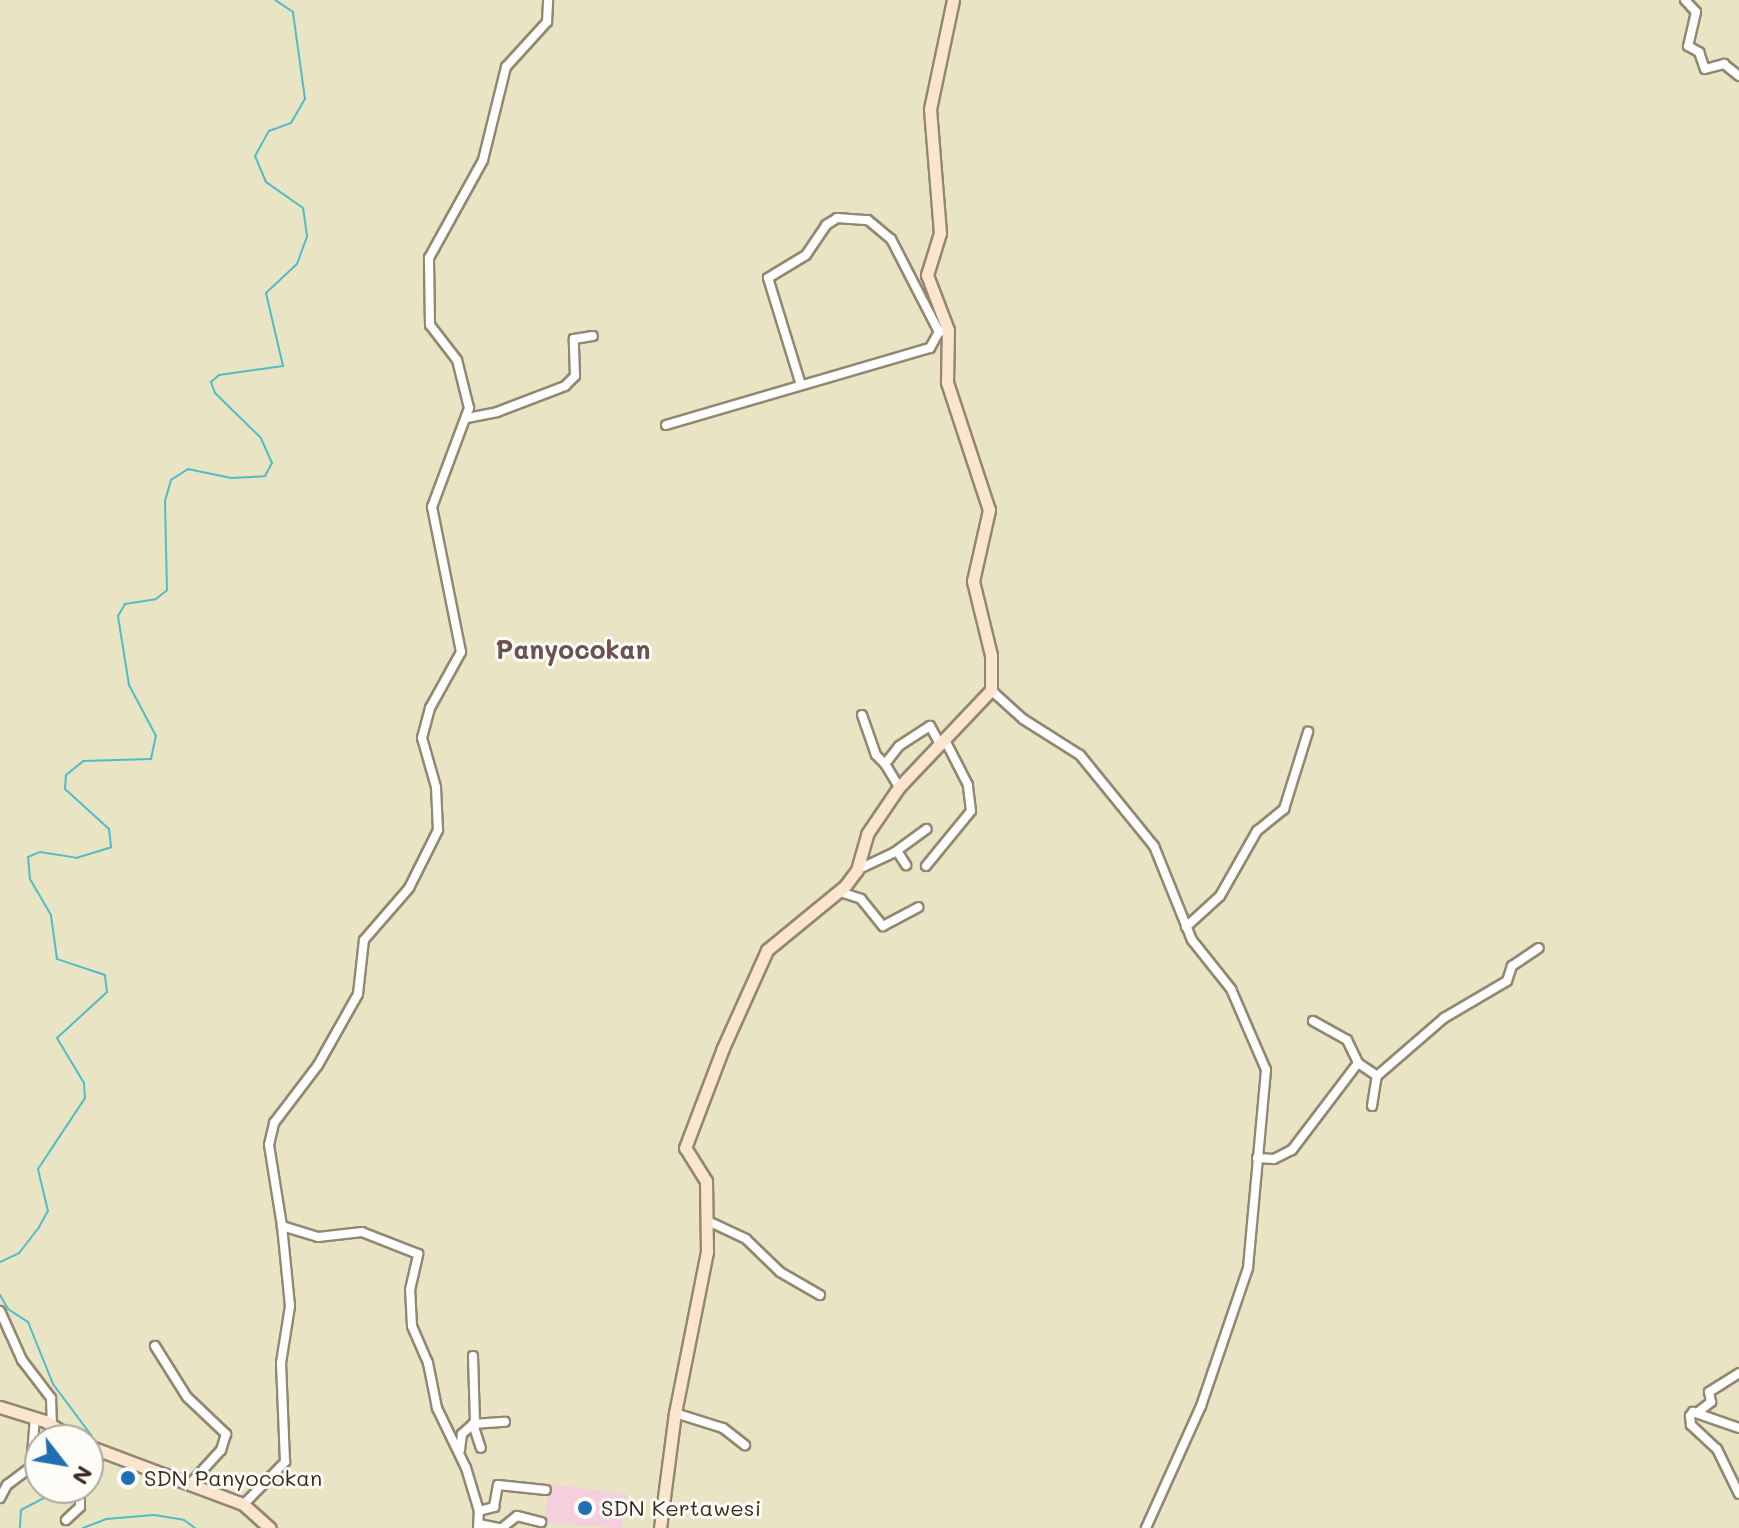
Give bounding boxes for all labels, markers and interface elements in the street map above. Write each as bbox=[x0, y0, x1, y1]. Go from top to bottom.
district label: Panyocokan bbox=[496, 634, 650, 666]
north arrow bbox=[24, 1424, 104, 1504]
text: N bbox=[67, 1461, 100, 1490]
place label: SDN Panyocokan bbox=[144, 1465, 322, 1491]
marker: SDN Panyocokan bbox=[119, 1469, 137, 1487]
place label: SDN Kertawesi bbox=[601, 1495, 761, 1521]
marker: SDN Kertawesi bbox=[576, 1499, 594, 1517]

